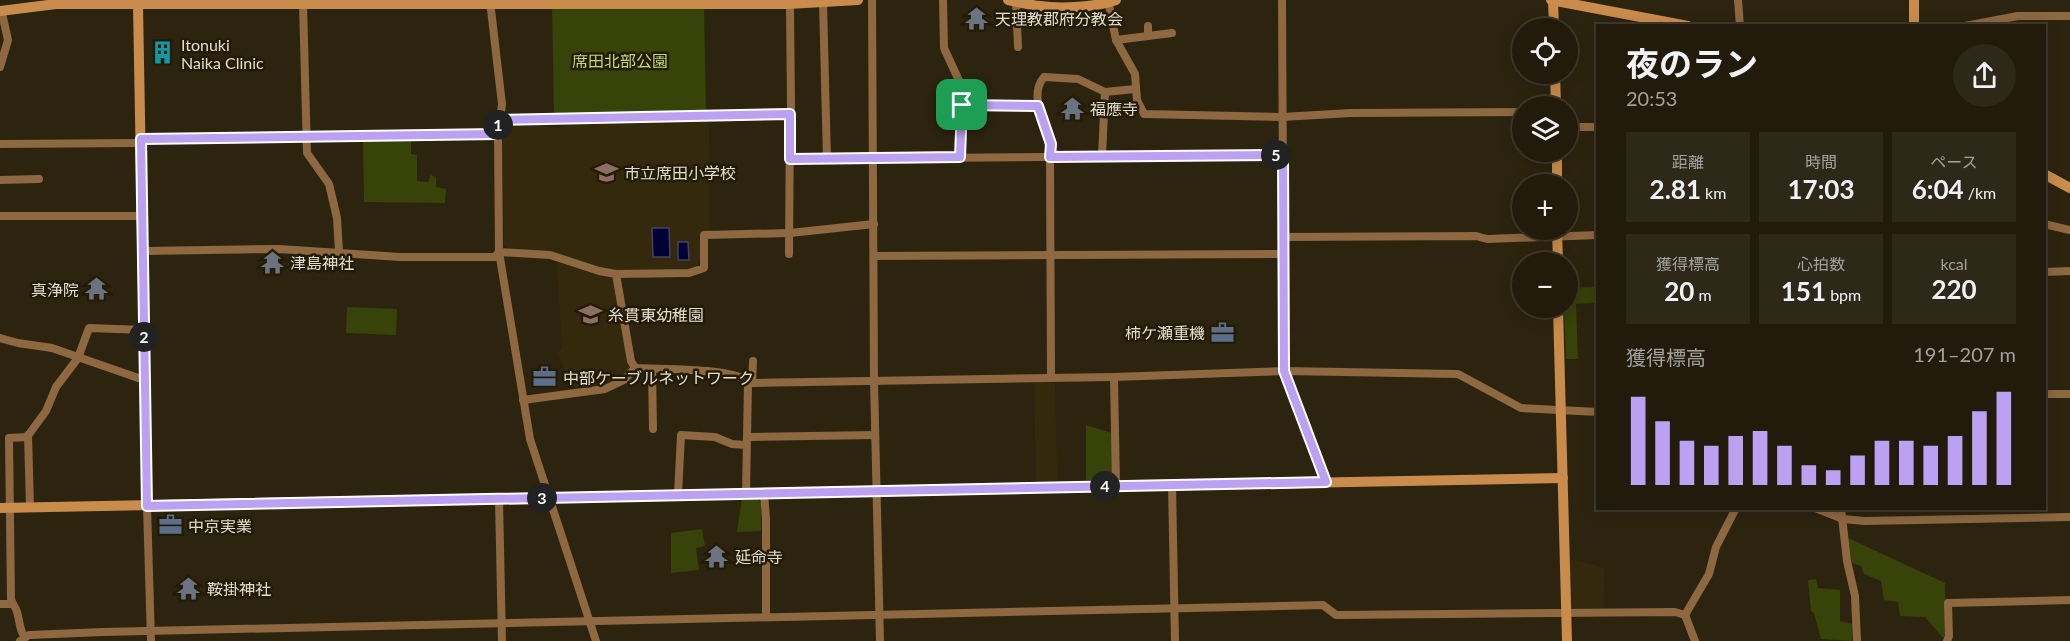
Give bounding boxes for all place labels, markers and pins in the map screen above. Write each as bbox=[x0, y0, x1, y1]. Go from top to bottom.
temple icon: 天理教郡府分教会 bbox=[964, 5, 990, 31]
place label: 天理教郡府分教会 bbox=[995, 9, 1123, 28]
place label: Itonuki Naika Clinic bbox=[181, 35, 264, 72]
building icon: Itonuki Naika Clinic bbox=[150, 40, 176, 66]
pin bbox=[936, 79, 987, 130]
temple icon: 福應寺 bbox=[1059, 95, 1085, 121]
place label: 福應寺 bbox=[1090, 99, 1138, 118]
pin: 1 bbox=[483, 110, 513, 140]
pin: 5 bbox=[1261, 140, 1291, 170]
school or university icon: 市立席田小学校 bbox=[593, 159, 619, 185]
place label: 市立席田小学校 bbox=[624, 163, 736, 182]
temple icon: 津島神社 bbox=[259, 249, 285, 275]
place label: 津島神社 bbox=[290, 253, 354, 272]
temple icon: 真浄院 bbox=[84, 276, 110, 302]
place label: 真浄院 bbox=[31, 280, 79, 299]
school or university icon: 糸貫東幼稚園 bbox=[577, 301, 603, 327]
place label: 糸貫東幼稚園 bbox=[608, 305, 704, 324]
office icon: 柿ケ瀬重機 bbox=[1210, 319, 1236, 345]
pin: 2 bbox=[129, 322, 159, 352]
place label: 柿ケ瀬重機 bbox=[1125, 323, 1205, 342]
office icon: 中部ケーブルネットワーク bbox=[532, 364, 558, 390]
place label: 中部ケーブルネットワーク bbox=[563, 368, 754, 387]
pin: 4 bbox=[1090, 471, 1120, 501]
pin: 3 bbox=[527, 483, 557, 513]
office icon: 中京実業 bbox=[157, 512, 183, 538]
place label: 中京実業 bbox=[188, 516, 252, 535]
temple icon: 延命寺 bbox=[704, 543, 730, 569]
place label: 延命寺 bbox=[735, 547, 783, 566]
temple icon: 鞍掛神社 bbox=[176, 575, 202, 601]
place label: 鞍掛神社 bbox=[207, 579, 271, 598]

